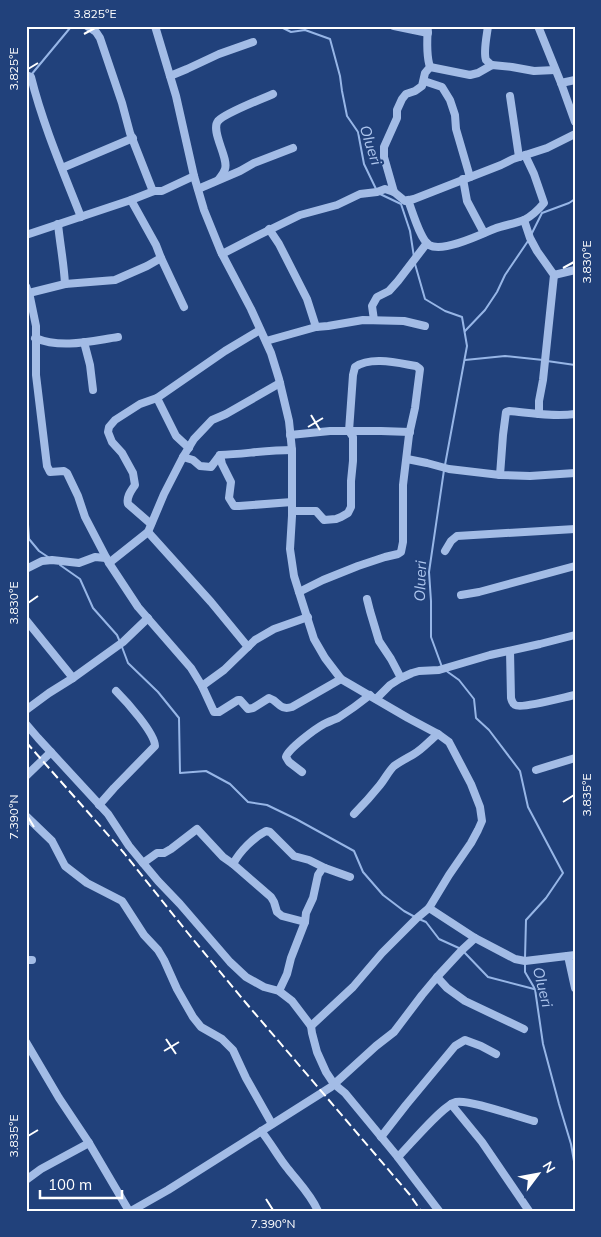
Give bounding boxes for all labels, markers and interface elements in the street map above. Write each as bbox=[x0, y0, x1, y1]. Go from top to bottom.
text: 3.825°E bbox=[73, 6, 117, 21]
text: 3.825°E bbox=[6, 47, 21, 91]
water label: Olueri bbox=[356, 123, 386, 168]
text: 3.830°E bbox=[579, 240, 594, 284]
water label: Olueri bbox=[410, 560, 430, 602]
text: 3.830°E bbox=[6, 581, 21, 625]
text: 3.835°E bbox=[579, 773, 594, 817]
text: 7.390°N bbox=[6, 795, 21, 839]
water label: Olueri bbox=[529, 965, 557, 1010]
text: 3.835°E bbox=[6, 1114, 21, 1158]
north arrow bbox=[514, 1150, 564, 1200]
text: N bbox=[539, 1158, 559, 1176]
scale bar bbox=[40, 1167, 122, 1199]
text: 100 m bbox=[48, 1175, 92, 1194]
text: 7.390°N bbox=[251, 1216, 295, 1231]

